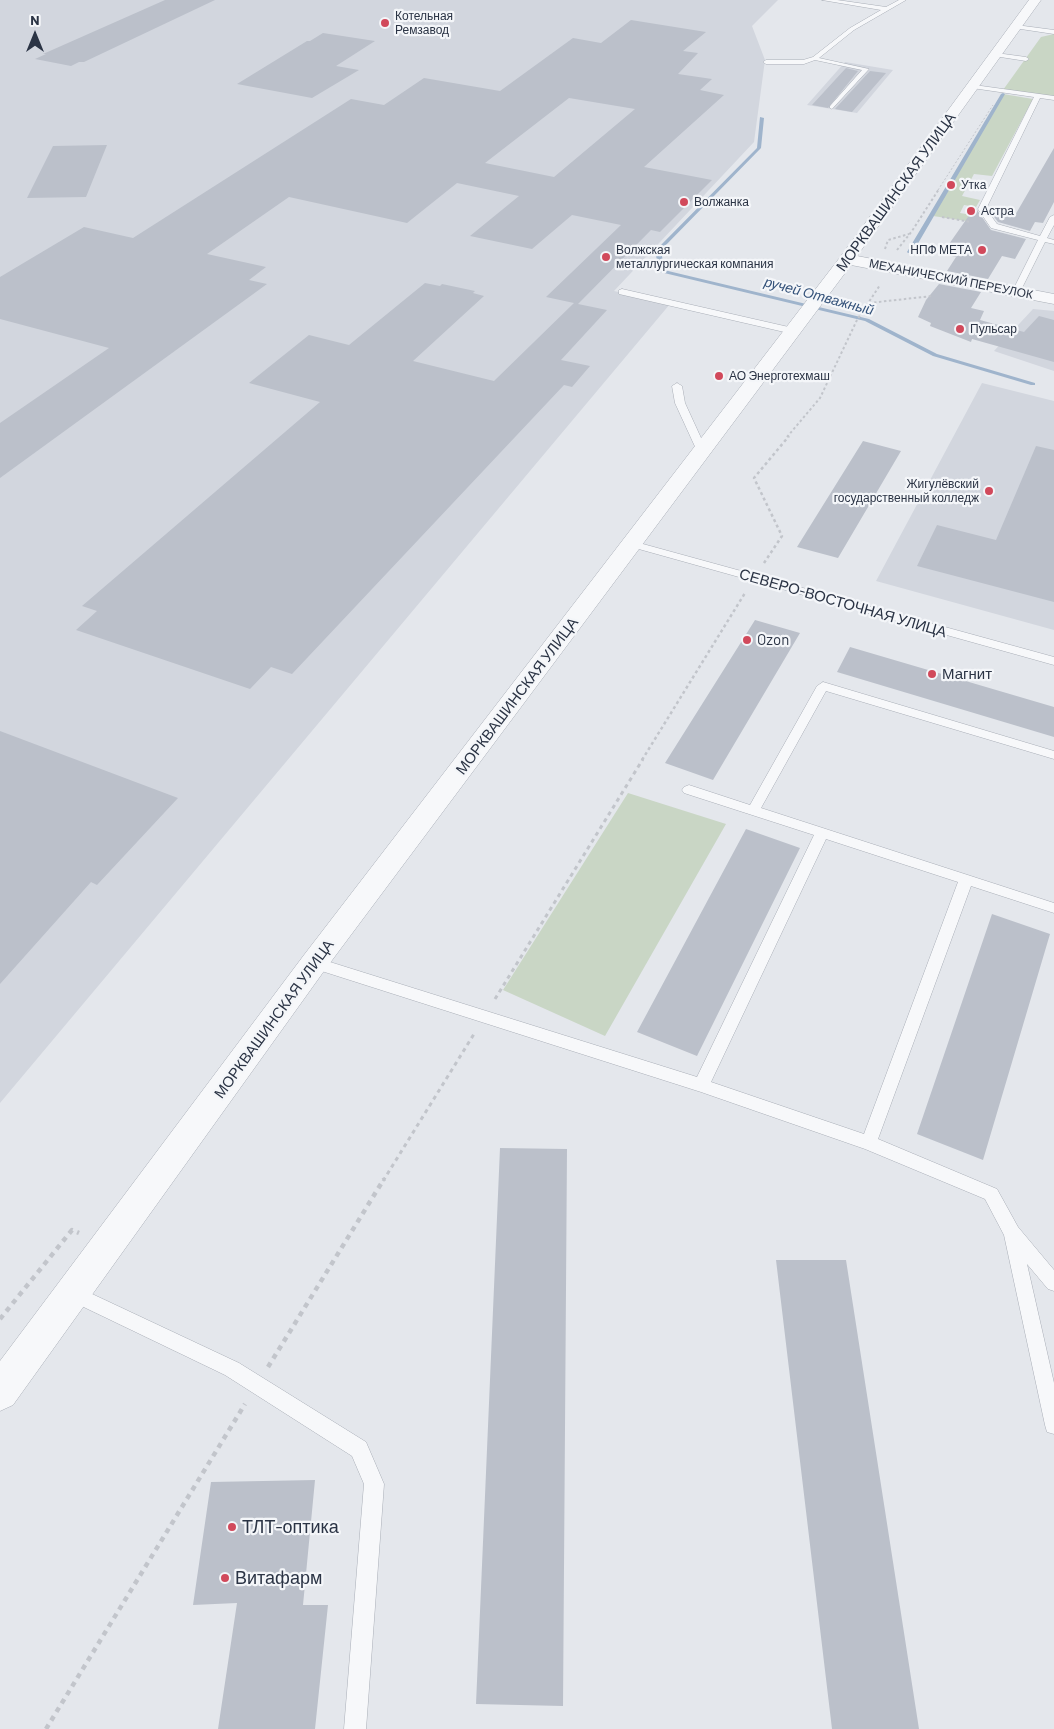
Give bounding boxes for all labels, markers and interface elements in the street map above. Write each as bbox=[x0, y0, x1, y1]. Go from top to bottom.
place label: Котельная Ремзавод bbox=[395, 9, 453, 37]
north arrow bbox=[10, 10, 60, 60]
text: N bbox=[30, 11, 40, 28]
marker: Котельная Ремзавод bbox=[379, 17, 391, 29]
street label: МОРКВАШИНСКАЯ УЛИЦА bbox=[832, 109, 960, 275]
place label: Утка bbox=[961, 178, 986, 192]
marker: Утка bbox=[945, 179, 957, 191]
place label: Волжанка bbox=[694, 195, 749, 209]
marker: Волжанка bbox=[678, 196, 690, 208]
place label: Астра bbox=[981, 204, 1014, 218]
marker: Астра bbox=[965, 205, 977, 217]
place label: Волжская металлургическая компания bbox=[616, 243, 774, 271]
place label: НПФ МЕТА bbox=[910, 243, 972, 257]
marker: НПФ МЕТА bbox=[976, 244, 988, 256]
marker: Волжская металлургическая компания bbox=[600, 251, 612, 263]
street label: МЕХАНИЧЕСКИЙ ПЕРЕУЛОК bbox=[868, 256, 1034, 302]
water label: ручей Отважный bbox=[762, 273, 876, 319]
place label: Пульсар bbox=[970, 322, 1017, 336]
marker: Пульсар bbox=[954, 323, 966, 335]
place label: АО Энерготехмаш bbox=[729, 369, 830, 383]
marker: АО Энерготехмаш bbox=[713, 370, 725, 382]
place label: Жигулёвский государственный колледж bbox=[834, 477, 979, 505]
marker: Жигулёвский государственный колледж bbox=[983, 485, 995, 497]
street label: СЕВЕРО-ВОСТОЧНАЯ УЛИЦА bbox=[737, 565, 949, 641]
street label: МОРКВАШИНСКАЯ УЛИЦА bbox=[452, 614, 582, 778]
place label: Ozon bbox=[757, 631, 789, 649]
marker: Ozon bbox=[741, 634, 753, 646]
place label: Магнит bbox=[942, 665, 992, 683]
marker: Магнит bbox=[926, 668, 938, 680]
street label: МОРКВАШИНСКАЯ УЛИЦА bbox=[210, 936, 338, 1102]
place label: ТЛТ-оптика bbox=[242, 1516, 339, 1538]
marker: ТЛТ-оптика bbox=[226, 1521, 238, 1533]
place label: Витафарм bbox=[235, 1567, 322, 1589]
marker: Витафарм bbox=[219, 1572, 231, 1584]

